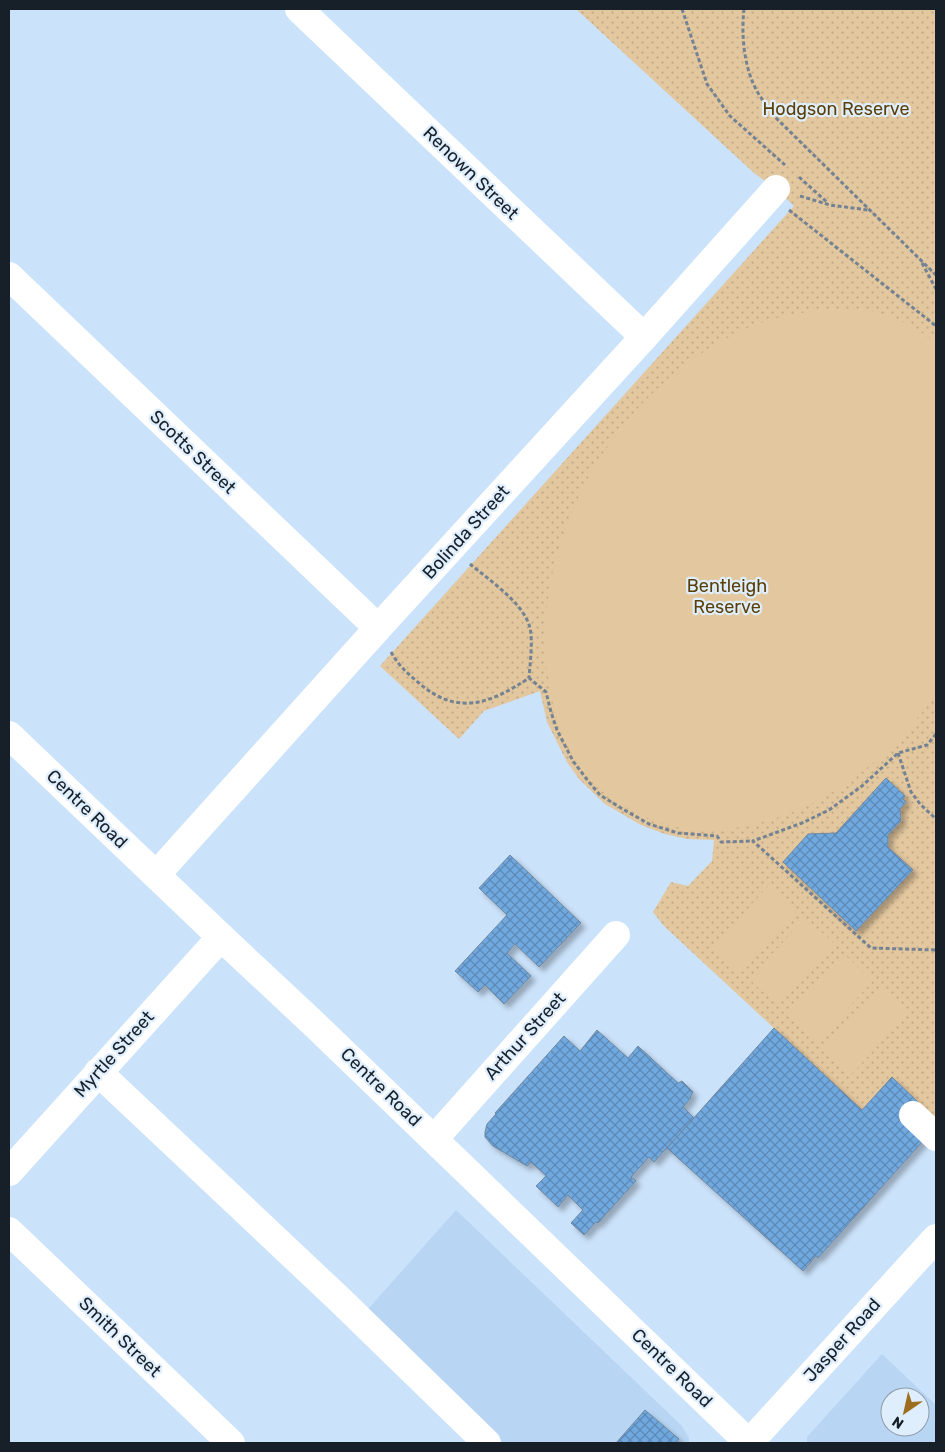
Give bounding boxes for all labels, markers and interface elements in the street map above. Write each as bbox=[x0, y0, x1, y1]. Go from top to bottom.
park label: Hodgson Reserve bbox=[762, 98, 910, 120]
street label: Renown Street bbox=[419, 122, 523, 224]
street label: Scotts Street bbox=[145, 406, 241, 498]
street label: Bolinda Street bbox=[418, 480, 514, 584]
park label: Bentleigh Reserve bbox=[687, 575, 767, 618]
street label: Centre Road bbox=[42, 765, 132, 853]
street label: Arthur Street bbox=[480, 988, 570, 1084]
street label: Myrtle Street bbox=[69, 1006, 159, 1102]
street label: Centre Road bbox=[336, 1043, 426, 1131]
street label: Smith Street bbox=[74, 1292, 166, 1382]
street label: Jasper Road bbox=[799, 1294, 885, 1386]
street label: Centre Road bbox=[627, 1324, 717, 1412]
north arrow bbox=[880, 1387, 930, 1437]
text: N bbox=[889, 1412, 907, 1432]

